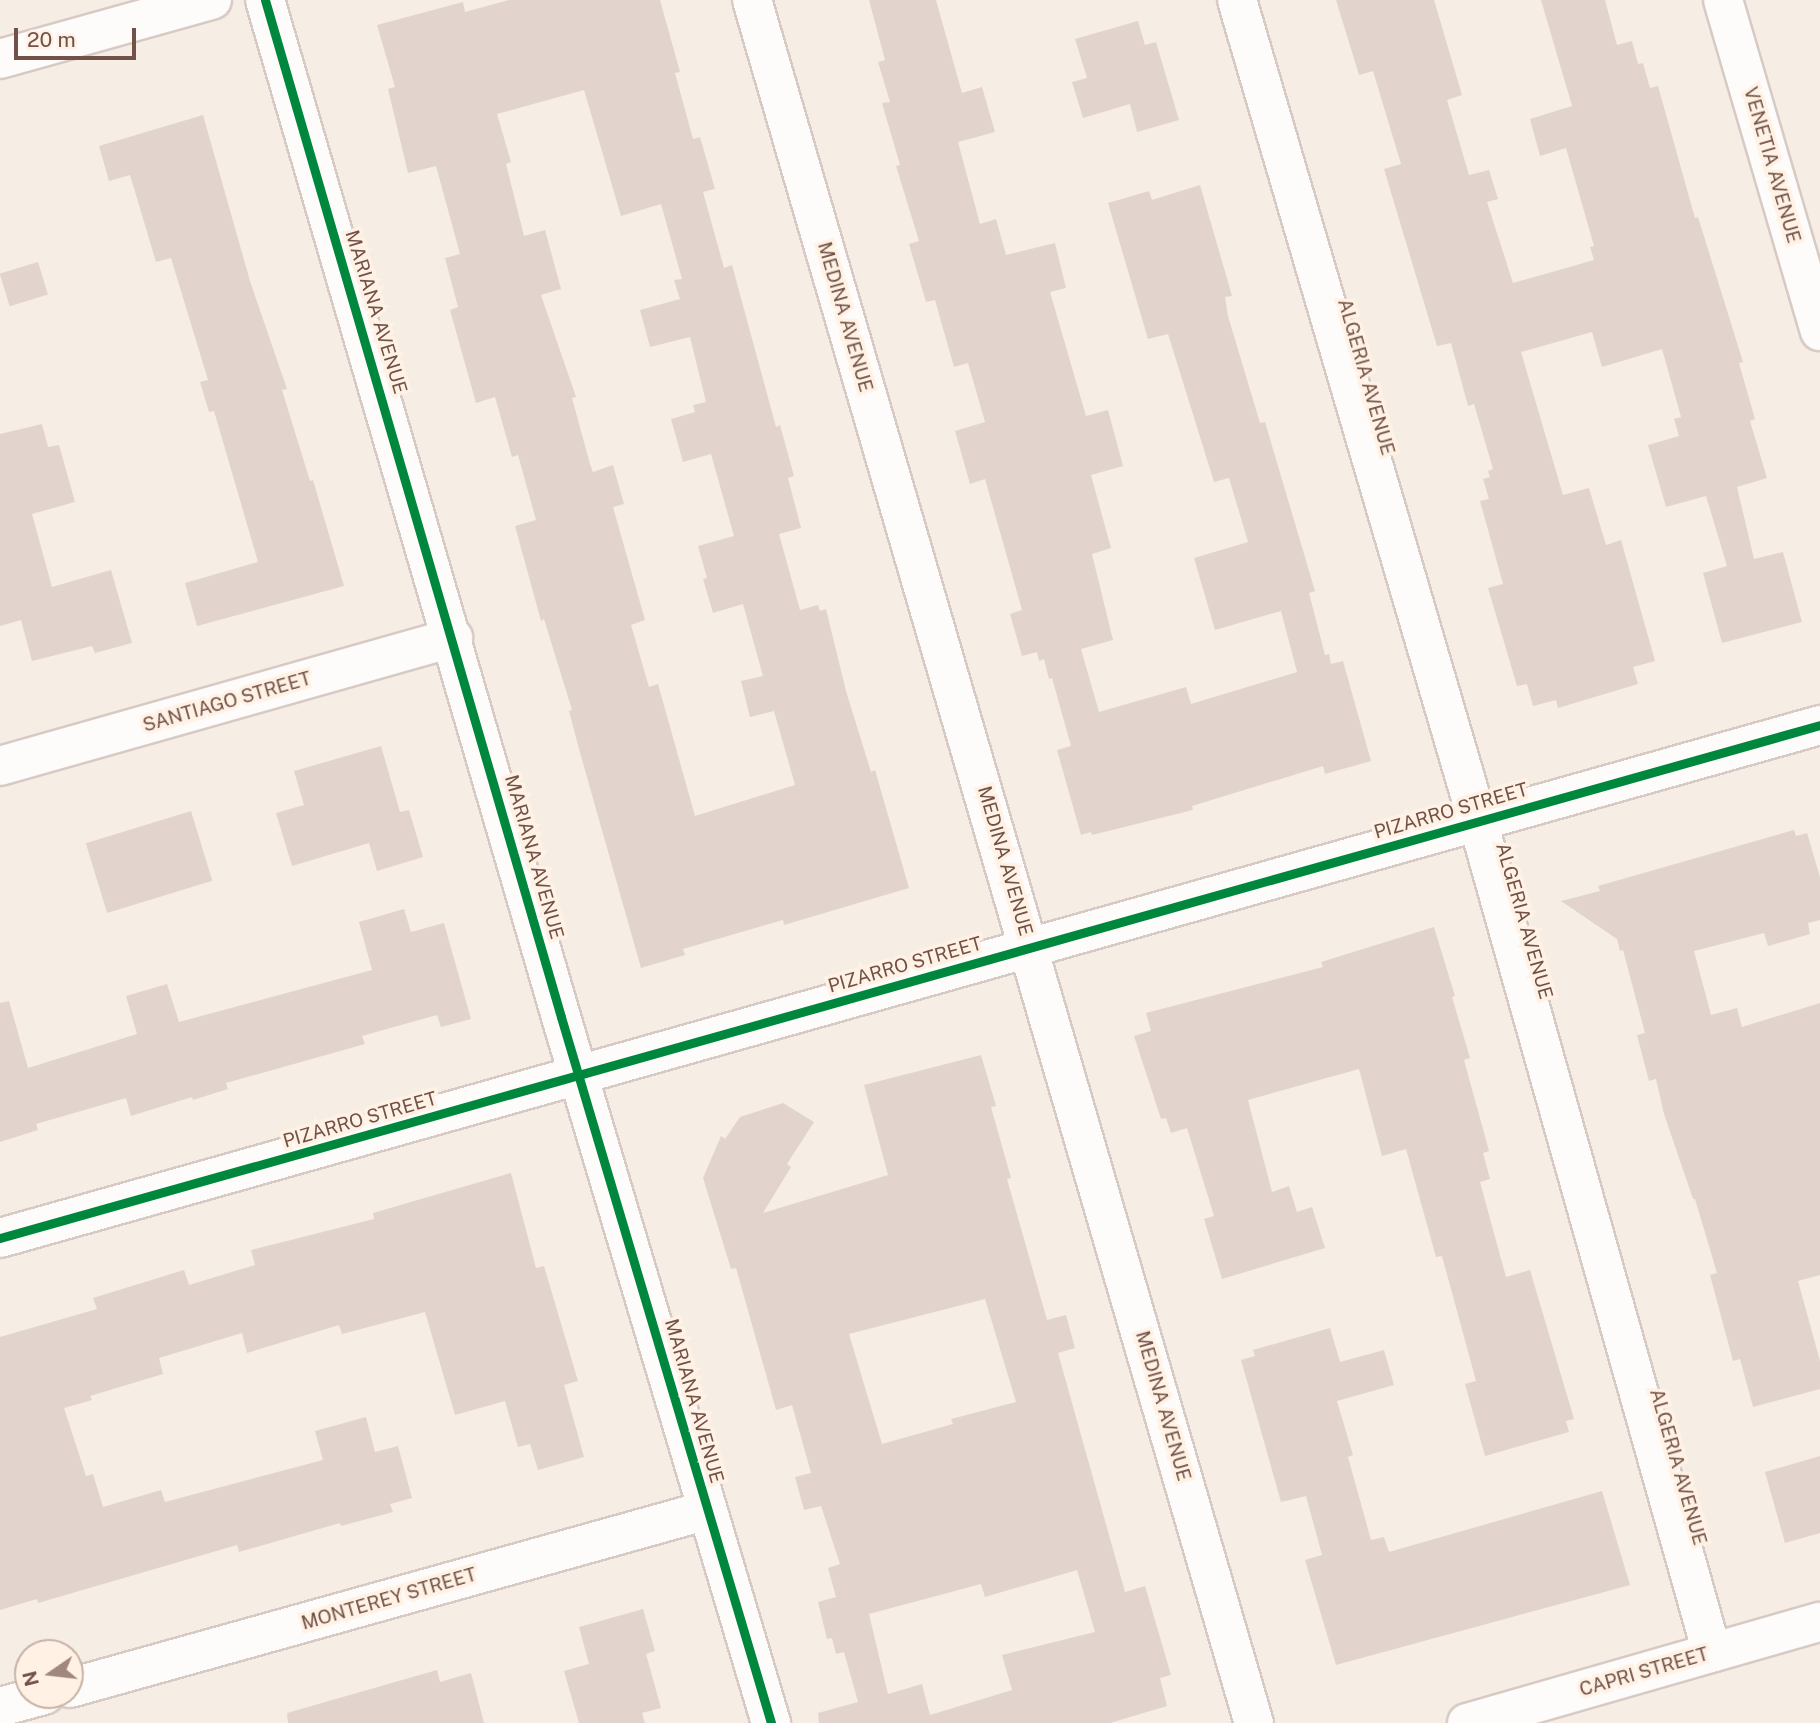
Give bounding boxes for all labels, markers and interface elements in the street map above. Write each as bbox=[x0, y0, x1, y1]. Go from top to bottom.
scale bar bbox=[18, 14, 140, 58]
text: 20 m bbox=[27, 27, 76, 52]
street label: VENETIA AVENUE bbox=[1739, 84, 1805, 246]
street label: MARIANA AVENUE bbox=[340, 227, 412, 397]
street label: MEDINA AVENUE bbox=[813, 239, 877, 395]
street label: ALGERIA AVENUE bbox=[1333, 296, 1399, 458]
street label: SANTIAGO STREET bbox=[140, 667, 314, 737]
street label: MARIANA AVENUE bbox=[500, 772, 568, 942]
street label: PIZARRO STREET bbox=[1371, 778, 1531, 844]
street label: MEDINA AVENUE bbox=[973, 783, 1037, 939]
street label: ALGERIA AVENUE bbox=[1491, 840, 1557, 1002]
street label: PIZARRO STREET bbox=[825, 932, 985, 998]
street label: PIZARRO STREET bbox=[280, 1087, 440, 1153]
street label: MARIANA AVENUE bbox=[660, 1316, 728, 1486]
street label: MEDINA AVENUE bbox=[1131, 1328, 1195, 1484]
street label: ALGERIA AVENUE bbox=[1645, 1386, 1711, 1548]
street label: MONTEREY STREET bbox=[299, 1563, 479, 1635]
north arrow bbox=[14, 1639, 84, 1709]
street label: CAPRI STREET bbox=[1577, 1643, 1711, 1701]
text: N bbox=[18, 1669, 43, 1688]

